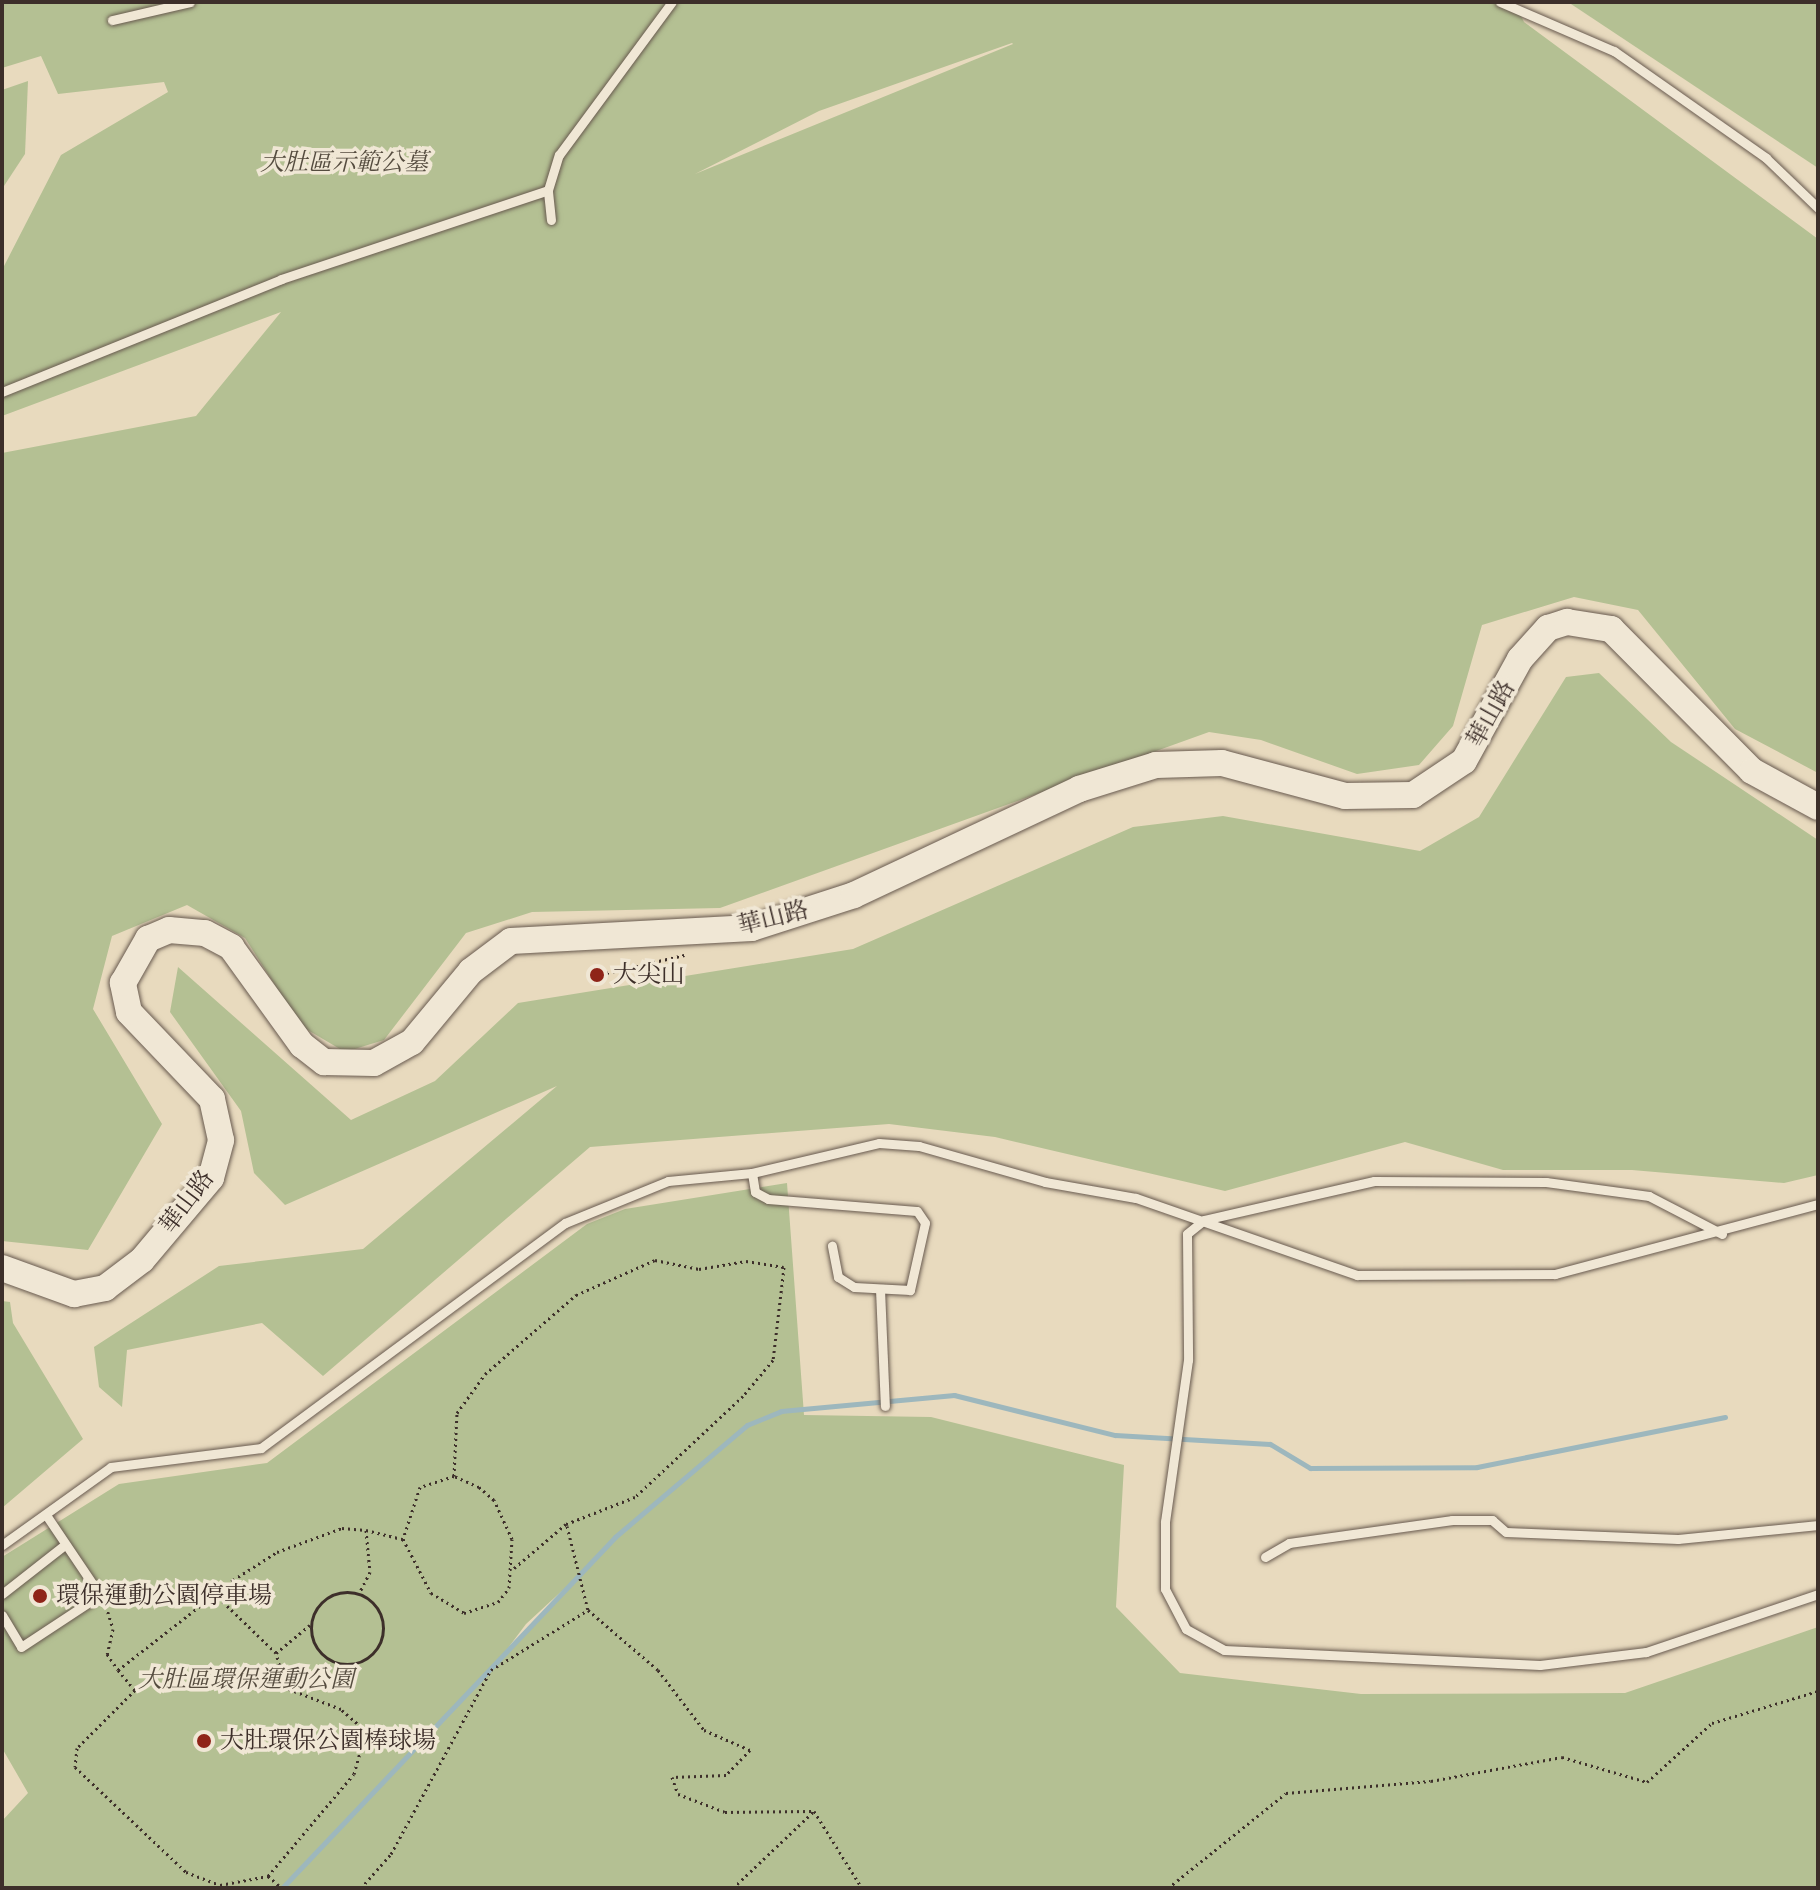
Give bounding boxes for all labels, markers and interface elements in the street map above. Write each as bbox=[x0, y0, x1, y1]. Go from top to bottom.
park label: 大肚區示範公墓 bbox=[260, 149, 428, 177]
street label: 華山路 bbox=[1461, 676, 1521, 752]
street label: 華山路 bbox=[735, 895, 811, 941]
place label: 大尖山 bbox=[613, 961, 685, 989]
marker: 大尖山 bbox=[588, 966, 606, 984]
street label: 華山路 bbox=[154, 1165, 220, 1239]
place label: 環保運動公園停車場 bbox=[56, 1582, 272, 1610]
marker: 環保運動公園停車場 bbox=[31, 1587, 49, 1605]
park label: 大肚區環保運動公園 bbox=[138, 1666, 354, 1694]
place label: 大肚環保公園棒球場 bbox=[220, 1727, 436, 1755]
marker: 大肚環保公園棒球場 bbox=[195, 1732, 213, 1750]

